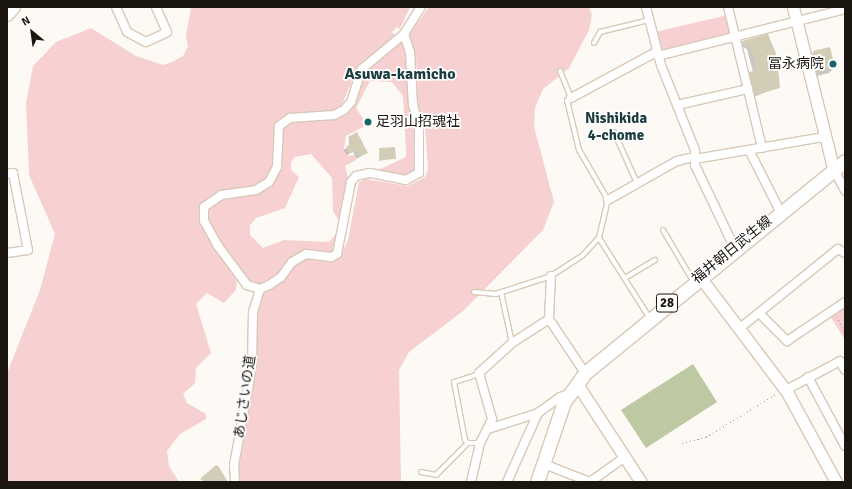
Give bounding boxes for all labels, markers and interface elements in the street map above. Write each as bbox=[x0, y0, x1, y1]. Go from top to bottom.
north arrow bbox=[12, 12, 52, 52]
text: N bbox=[19, 14, 32, 29]
place label: 冨永病院 bbox=[768, 56, 824, 72]
marker: 冨永病院 bbox=[827, 58, 839, 70]
district label: Asuwa-kamicho bbox=[344, 64, 456, 84]
district label: Nishikida 4-chome bbox=[585, 109, 647, 144]
place label: 足羽山招魂社 bbox=[376, 114, 460, 130]
marker: 足羽山招魂社 bbox=[363, 117, 373, 127]
street label: 福井朝日武生線 bbox=[689, 213, 775, 287]
road number: 28 bbox=[655, 292, 679, 314]
street label: あじさいの道 bbox=[231, 354, 259, 440]

